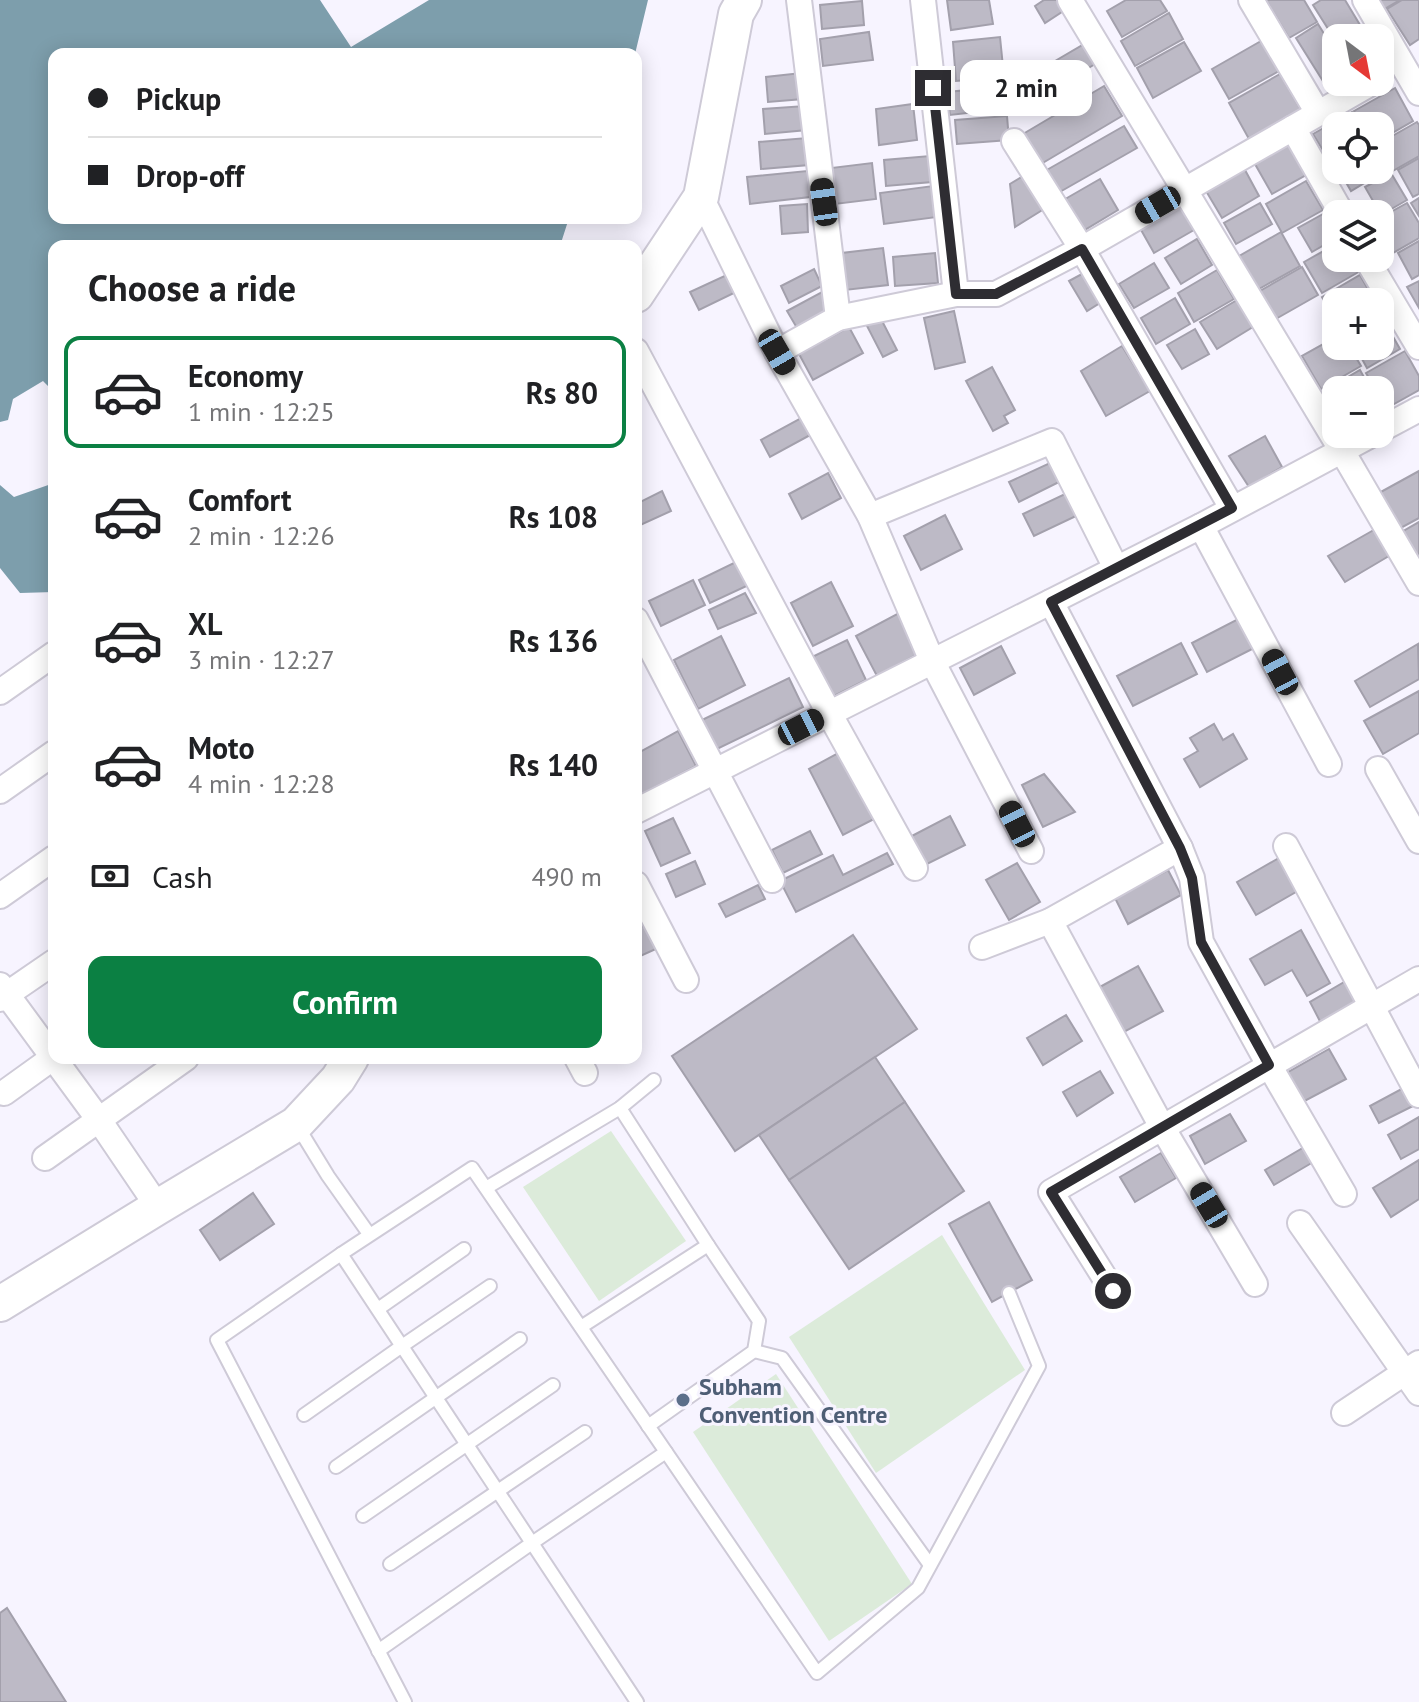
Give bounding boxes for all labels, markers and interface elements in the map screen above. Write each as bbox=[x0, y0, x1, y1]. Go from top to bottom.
north arrow bbox=[1322, 24, 1394, 96]
map controls bbox=[1322, 24, 1394, 448]
callout: 2 min bbox=[961, 60, 1093, 116]
route end bbox=[915, 70, 951, 106]
text: 2 min bbox=[994, 71, 1058, 104]
text: Pickup bbox=[136, 79, 221, 118]
button: locate bbox=[1322, 112, 1394, 184]
text: Drop-off bbox=[136, 156, 244, 195]
car bbox=[809, 177, 839, 227]
car bbox=[1131, 183, 1185, 227]
button: layers bbox=[1322, 200, 1394, 272]
text: Choose a ride bbox=[88, 264, 296, 311]
button: + bbox=[1322, 288, 1394, 360]
car bbox=[755, 325, 799, 379]
icon: car bbox=[92, 356, 164, 428]
text: Economy bbox=[188, 356, 303, 395]
text: Rs 80 bbox=[526, 373, 598, 412]
button: − bbox=[1322, 376, 1394, 448]
text: 1 min · 12:25 bbox=[188, 395, 335, 428]
icon: car bbox=[92, 480, 164, 552]
text: Comfort bbox=[188, 480, 291, 519]
text: Rs 108 bbox=[509, 497, 598, 536]
text: 2 min · 12:26 bbox=[188, 519, 335, 552]
icon: car bbox=[92, 604, 164, 676]
text: XL bbox=[188, 604, 222, 643]
text: Rs 136 bbox=[509, 621, 598, 660]
text: 3 min · 12:27 bbox=[188, 643, 335, 676]
car bbox=[1258, 645, 1302, 699]
car bbox=[774, 705, 828, 749]
icon: car bbox=[92, 728, 164, 800]
text: Moto bbox=[188, 728, 255, 767]
text: Rs 140 bbox=[509, 745, 598, 784]
text: 4 min · 12:28 bbox=[188, 767, 335, 800]
car bbox=[995, 797, 1039, 851]
icon: cash bbox=[88, 854, 132, 898]
text: Cash bbox=[152, 857, 213, 896]
text: 490 m bbox=[531, 860, 602, 893]
button: Confirm bbox=[88, 956, 602, 1048]
car bbox=[1186, 1178, 1232, 1232]
route start bbox=[1095, 1273, 1131, 1309]
place label: Subham Convention Centre bbox=[699, 1371, 887, 1430]
marker: Subham Convention Centre bbox=[674, 1391, 692, 1409]

